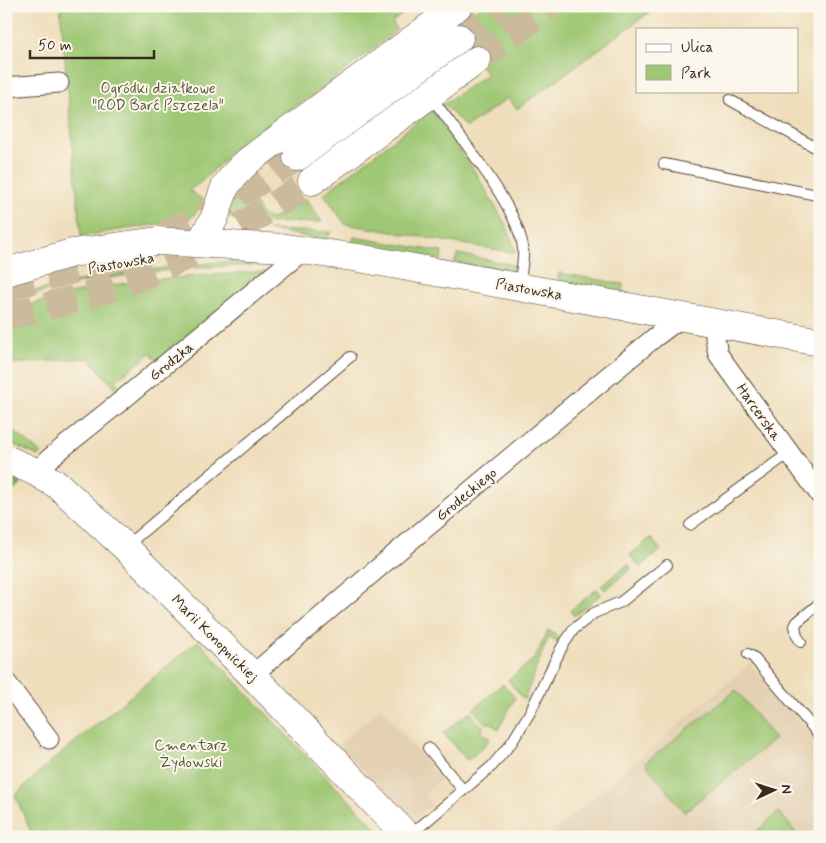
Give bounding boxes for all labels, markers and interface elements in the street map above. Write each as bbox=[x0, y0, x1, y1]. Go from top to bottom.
scale bar bbox=[30, 28, 154, 60]
legend bbox=[636, 28, 798, 92]
text: 50 m bbox=[38, 36, 72, 56]
text: Ulica bbox=[681, 38, 714, 58]
text: Park bbox=[681, 64, 711, 84]
park label: Ogródki działkowe "ROD Barć Pszczela" bbox=[92, 79, 224, 116]
street label: Piastowska bbox=[86, 248, 156, 280]
street label: Piastowska bbox=[494, 274, 564, 306]
street label: Grodzka bbox=[145, 337, 198, 386]
street label: Harcerska bbox=[731, 380, 786, 446]
street label: Grodeckiego bbox=[432, 463, 501, 526]
street label: Marii Konopnickiej bbox=[166, 591, 262, 687]
park label: Cmentarz Żydowski bbox=[154, 736, 228, 773]
north arrow bbox=[748, 766, 798, 816]
text: N bbox=[777, 784, 795, 794]

